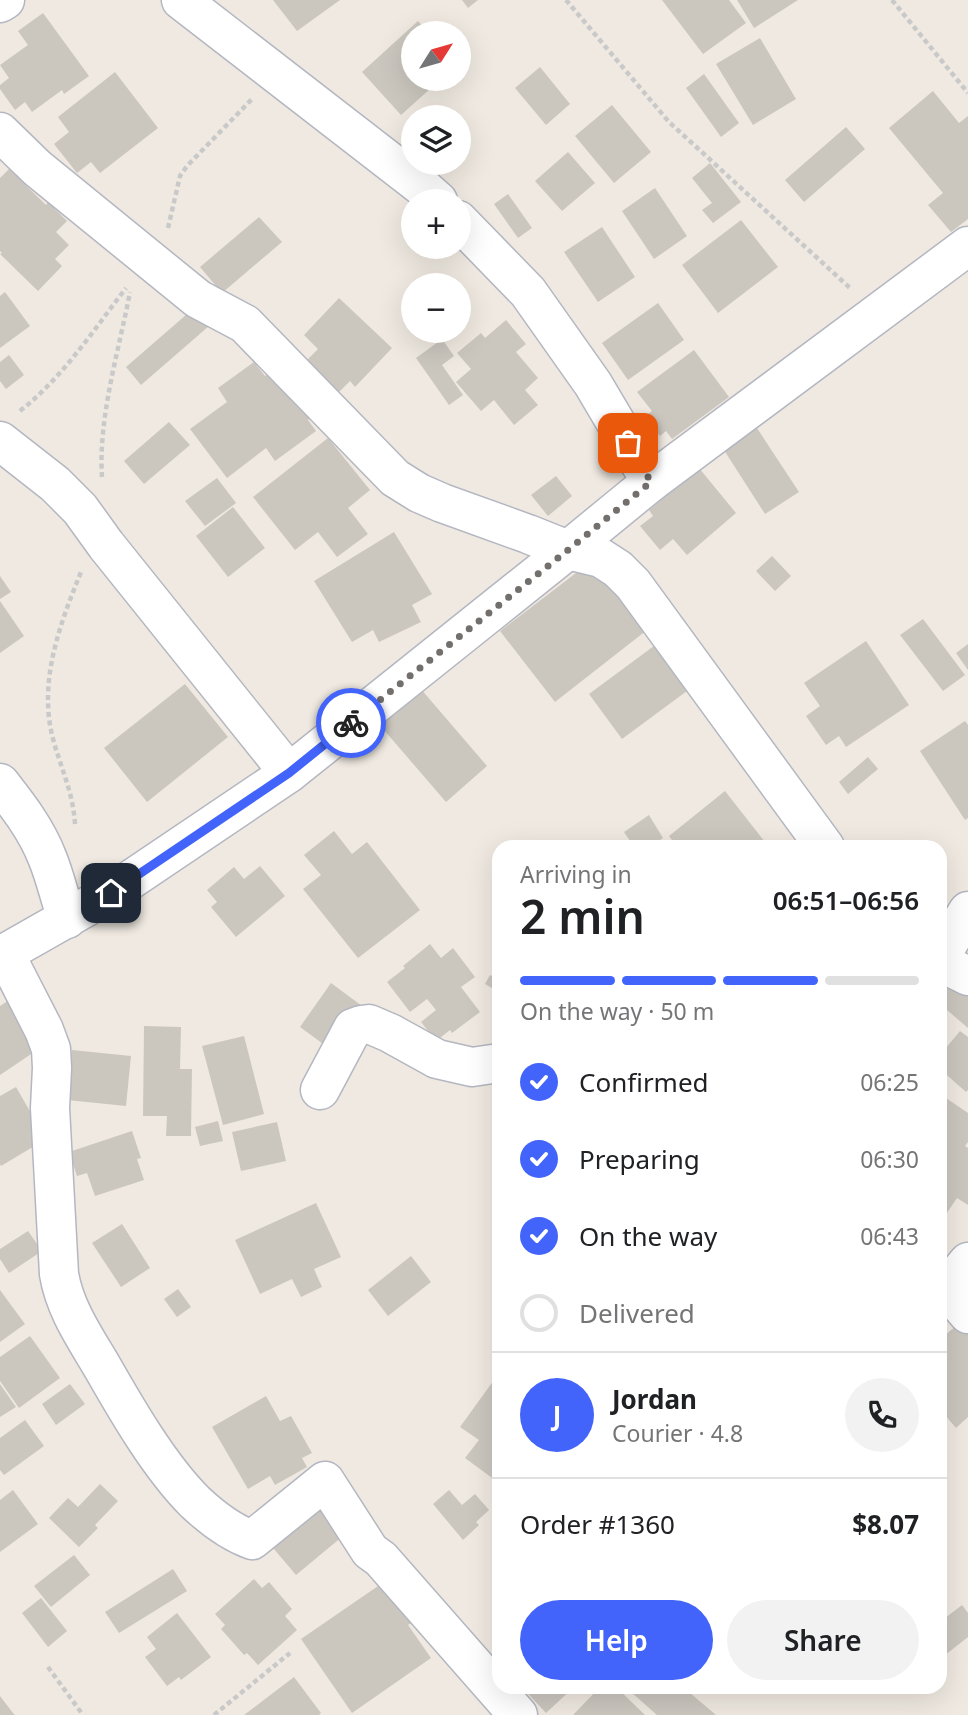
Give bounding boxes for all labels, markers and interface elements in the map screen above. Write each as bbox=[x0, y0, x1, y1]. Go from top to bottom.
north arrow bbox=[401, 21, 471, 91]
map controls bbox=[401, 21, 471, 343]
button: layers bbox=[401, 105, 471, 175]
button: + bbox=[401, 189, 471, 259]
button: − bbox=[401, 273, 471, 343]
pin bbox=[598, 413, 658, 473]
icon: bag bbox=[609, 424, 647, 462]
courier bbox=[316, 688, 386, 758]
icon: bike bbox=[332, 704, 370, 742]
text: Arriving in bbox=[520, 858, 632, 890]
pin bbox=[81, 863, 141, 923]
icon: home bbox=[92, 874, 130, 912]
text: 06:51–06:56 bbox=[773, 882, 919, 918]
text: 2 min bbox=[520, 885, 645, 947]
text: On the way · 50 m bbox=[520, 995, 714, 1027]
icon: check bbox=[520, 1063, 558, 1101]
text: Confirmed bbox=[579, 1064, 709, 1100]
text: 06:25 bbox=[860, 1066, 919, 1098]
icon: check bbox=[520, 1140, 558, 1178]
text: Preparing bbox=[579, 1141, 700, 1177]
text: 06:30 bbox=[860, 1143, 919, 1175]
icon: check bbox=[520, 1217, 558, 1255]
text: On the way bbox=[579, 1218, 717, 1254]
text: 06:43 bbox=[860, 1220, 919, 1252]
text: Delivered bbox=[579, 1295, 695, 1331]
button: phone bbox=[845, 1378, 919, 1452]
text: Jordan bbox=[612, 1381, 697, 1417]
text: J bbox=[553, 1397, 561, 1433]
text: Courier · 4.8 bbox=[612, 1417, 743, 1449]
text: Order #1360 bbox=[520, 1506, 675, 1542]
text: $8.07 bbox=[852, 1506, 919, 1542]
button: Help bbox=[520, 1600, 713, 1680]
button: Share bbox=[727, 1600, 919, 1680]

